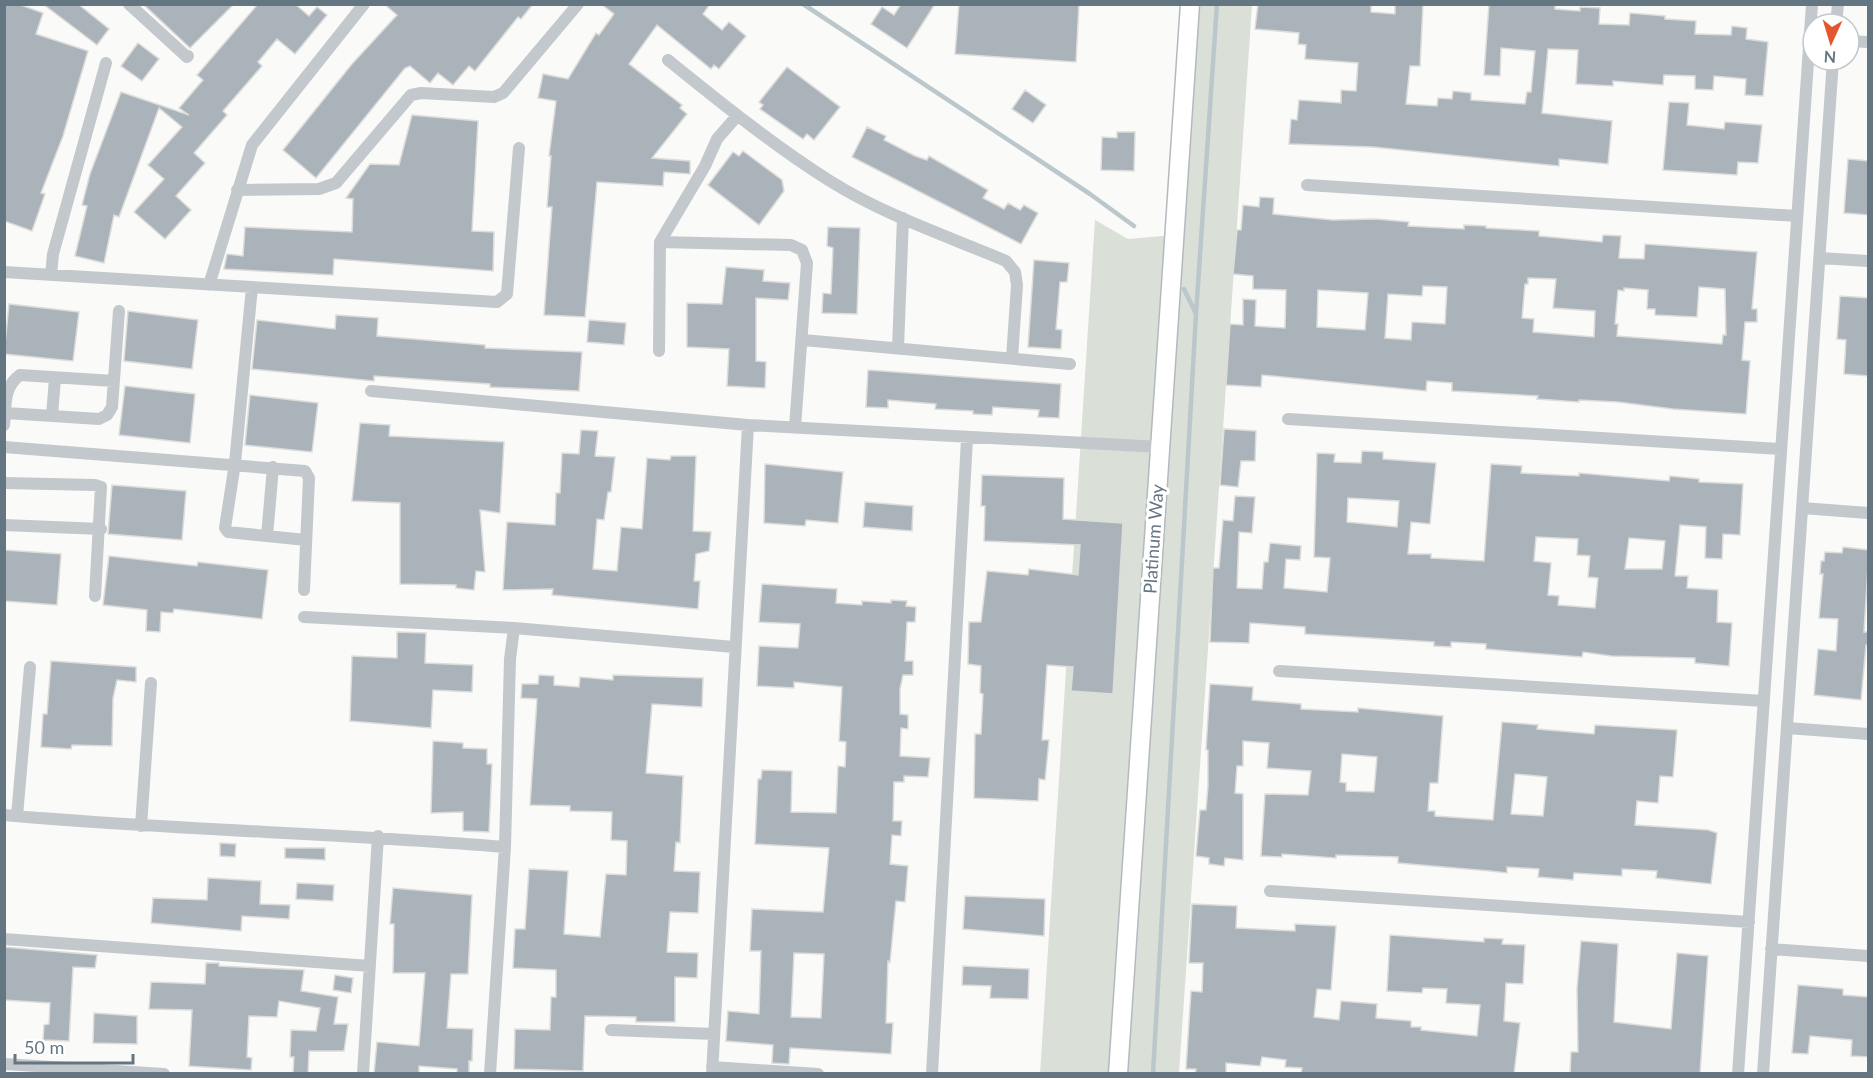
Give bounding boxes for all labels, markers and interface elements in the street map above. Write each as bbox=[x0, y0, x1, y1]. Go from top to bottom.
north arrow bbox=[1801, 12, 1861, 72]
text: N bbox=[1823, 48, 1837, 67]
street label: Platinum Way bbox=[1138, 483, 1168, 594]
scale bar bbox=[15, 1027, 134, 1065]
text: 50 m bbox=[24, 1036, 64, 1058]

